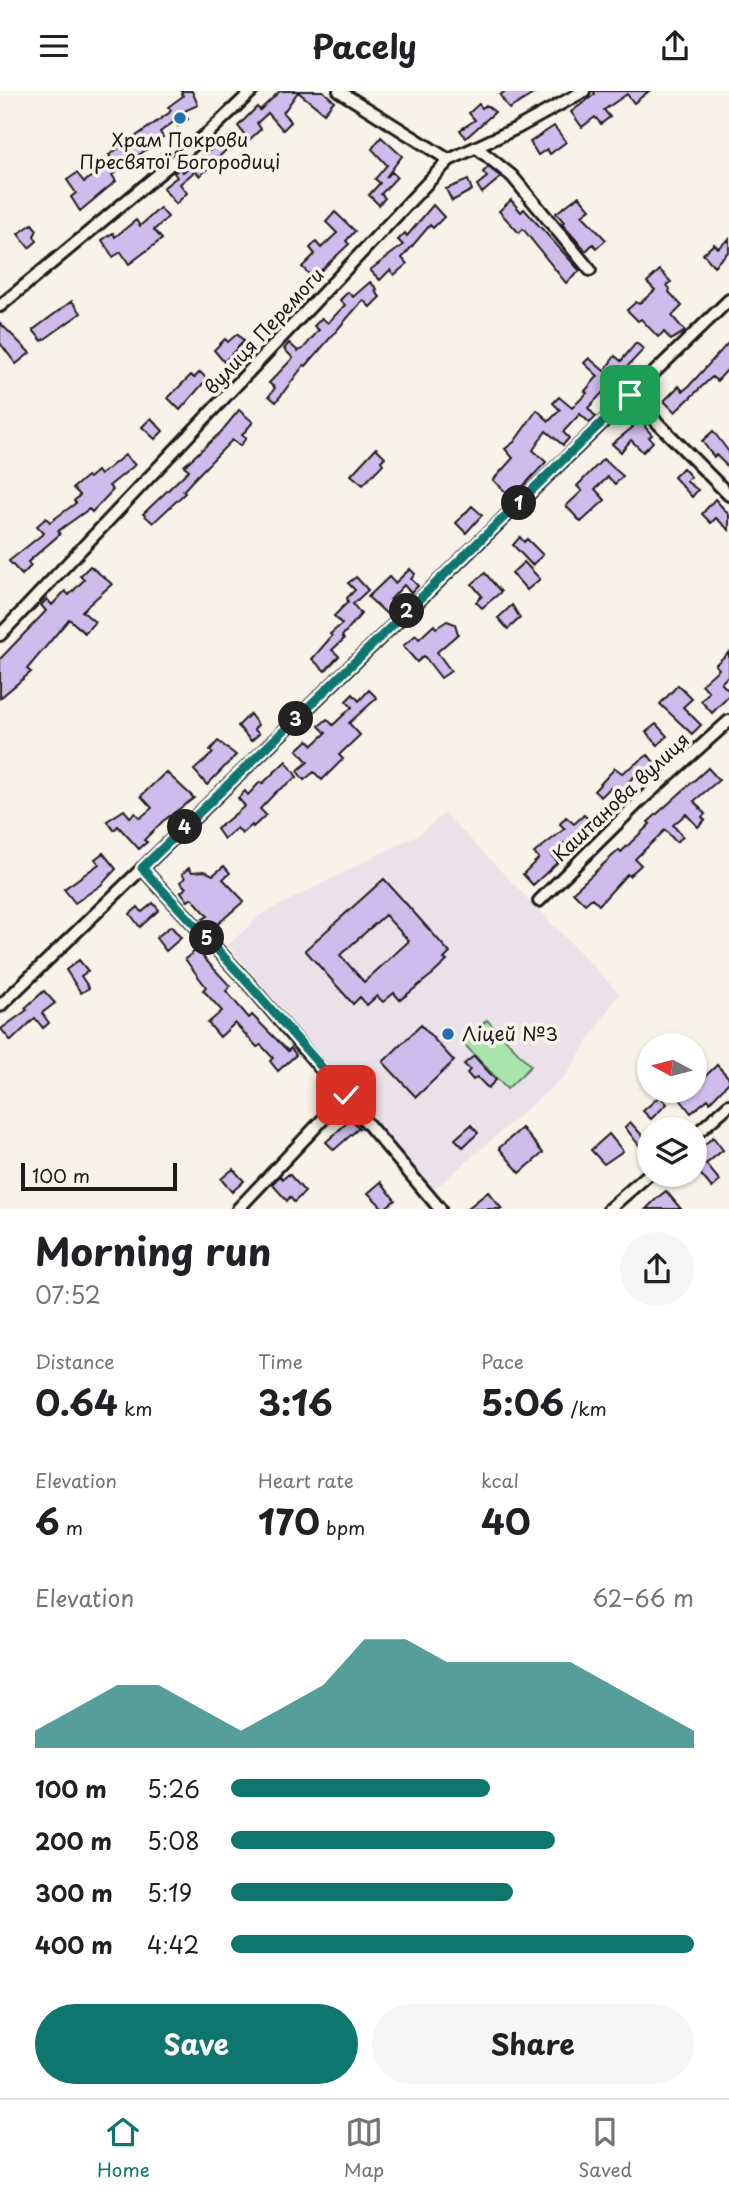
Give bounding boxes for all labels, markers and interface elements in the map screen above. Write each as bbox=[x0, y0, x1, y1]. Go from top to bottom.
text: Pacely bbox=[312, 22, 417, 70]
icon: menu bbox=[35, 27, 73, 65]
icon: share bbox=[656, 27, 694, 65]
marker: Храм Покрови Пресвятої Богородиці bbox=[172, 110, 188, 126]
place label: Храм Покрови Пресвятої Богородиці bbox=[80, 125, 280, 175]
street label: вулиця Перемоги bbox=[197, 261, 330, 400]
pin bbox=[600, 365, 660, 425]
icon: arrive bbox=[611, 376, 649, 414]
pin: 1 bbox=[502, 485, 536, 521]
text: 1 bbox=[514, 488, 523, 516]
pin: 2 bbox=[390, 594, 424, 629]
text: 2 bbox=[400, 596, 413, 624]
pin: 3 bbox=[278, 701, 314, 737]
text: 3 bbox=[289, 704, 302, 732]
street label: Каштанова вулиця bbox=[546, 725, 695, 867]
pin: 4 bbox=[168, 809, 202, 845]
text: 4 bbox=[178, 812, 191, 840]
pin: 5 bbox=[190, 921, 224, 955]
text: 5 bbox=[200, 923, 213, 951]
place label: Ліцей №3 bbox=[462, 1019, 558, 1047]
marker: Ліцей №3 bbox=[440, 1026, 456, 1042]
north arrow bbox=[637, 1033, 707, 1103]
map controls bbox=[637, 1033, 707, 1187]
pin bbox=[316, 1065, 376, 1125]
icon: check bbox=[327, 1076, 365, 1114]
button: layers bbox=[637, 1117, 707, 1187]
scale bar bbox=[21, 1160, 177, 1192]
text: 100 m bbox=[32, 1161, 90, 1189]
text: Morning run bbox=[35, 1222, 271, 1279]
button: share bbox=[620, 1232, 694, 1306]
text: 07:52 bbox=[35, 1277, 101, 1312]
text: Distance bbox=[35, 1347, 115, 1375]
text: Time bbox=[258, 1347, 303, 1375]
text: Pace bbox=[481, 1347, 524, 1375]
text: 0.64 bbox=[35, 1375, 118, 1428]
text: 3:16 bbox=[258, 1375, 333, 1428]
text: 5:06 bbox=[481, 1375, 564, 1428]
text: km bbox=[118, 1394, 153, 1422]
text: /km bbox=[564, 1394, 607, 1422]
text: Elevation bbox=[35, 1466, 117, 1494]
text: Heart rate bbox=[258, 1466, 354, 1494]
text: kcal bbox=[481, 1466, 519, 1494]
text: 6 bbox=[35, 1494, 60, 1547]
text: 170 bbox=[258, 1494, 320, 1547]
text: 40 bbox=[481, 1494, 531, 1547]
text: m bbox=[60, 1513, 83, 1541]
text: bpm bbox=[320, 1513, 365, 1541]
text: Elevation bbox=[35, 1580, 134, 1615]
text: 62–66 m bbox=[592, 1580, 694, 1615]
text: 100 m bbox=[35, 1771, 107, 1806]
text: 5:26 bbox=[147, 1771, 200, 1806]
text: 200 m bbox=[35, 1823, 112, 1858]
text: 5:08 bbox=[147, 1823, 200, 1858]
text: 300 m bbox=[35, 1875, 113, 1910]
text: 5:19 bbox=[147, 1875, 192, 1910]
text: 400 m bbox=[35, 1927, 113, 1962]
text: 4:42 bbox=[147, 1927, 199, 1962]
button: Save bbox=[35, 2004, 358, 2084]
button: Share bbox=[372, 2004, 694, 2084]
tab: Home bbox=[97, 2113, 150, 2183]
tab: Map bbox=[344, 2113, 384, 2183]
tab: Saved bbox=[578, 2113, 632, 2183]

